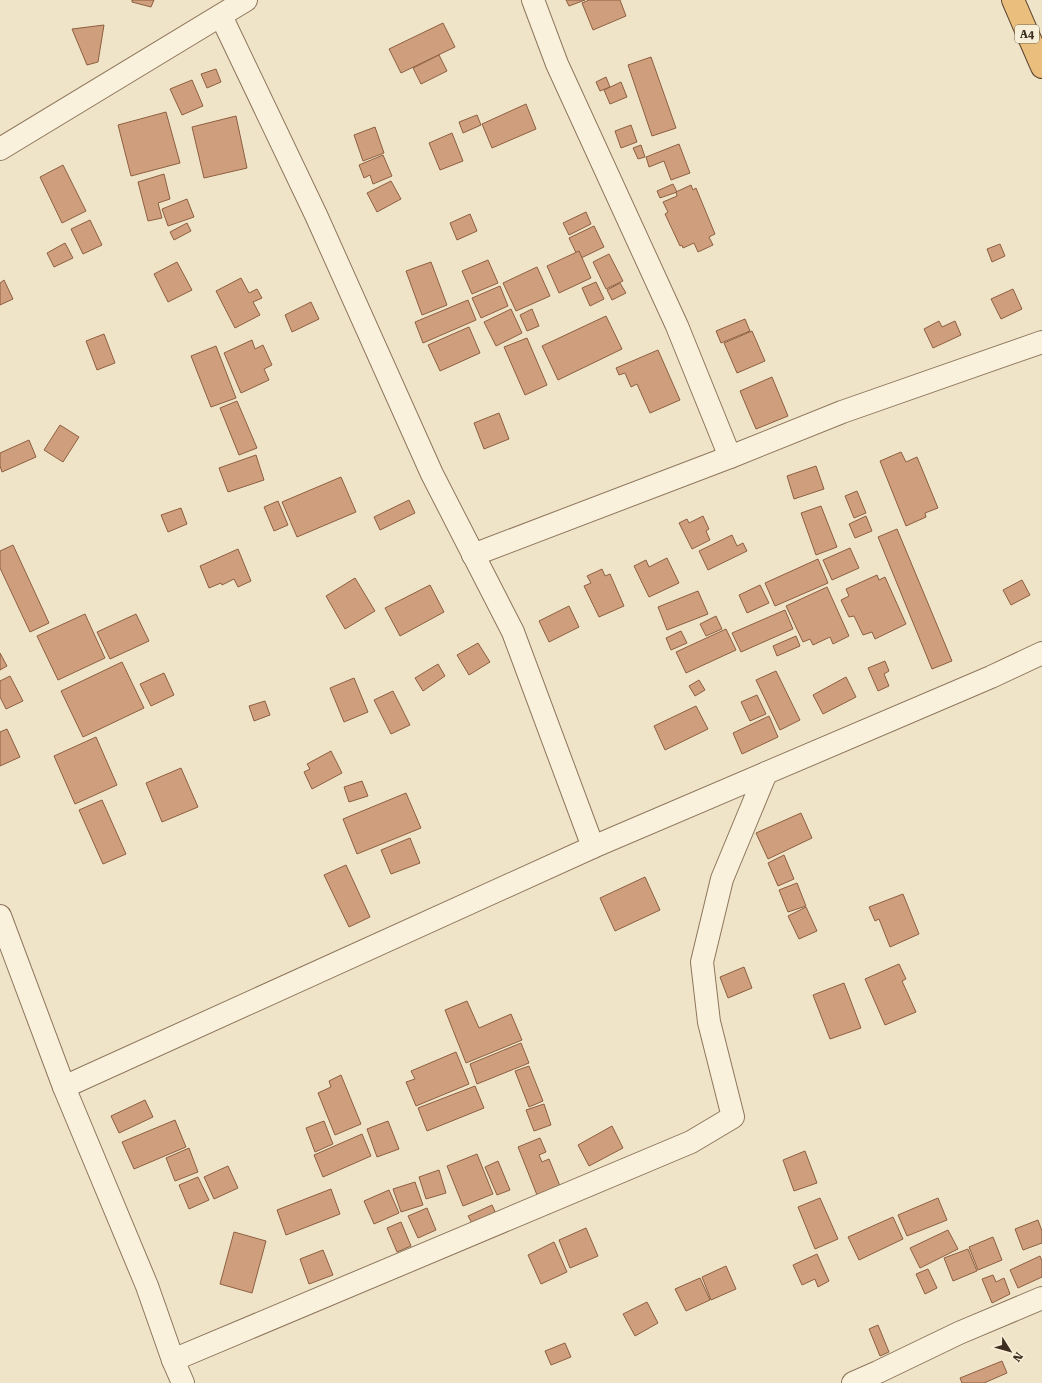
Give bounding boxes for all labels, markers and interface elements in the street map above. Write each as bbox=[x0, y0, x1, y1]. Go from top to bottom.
road number: A4 bbox=[1015, 25, 1039, 43]
north arrow bbox=[990, 1331, 1030, 1371]
text: N bbox=[1010, 1349, 1025, 1364]

